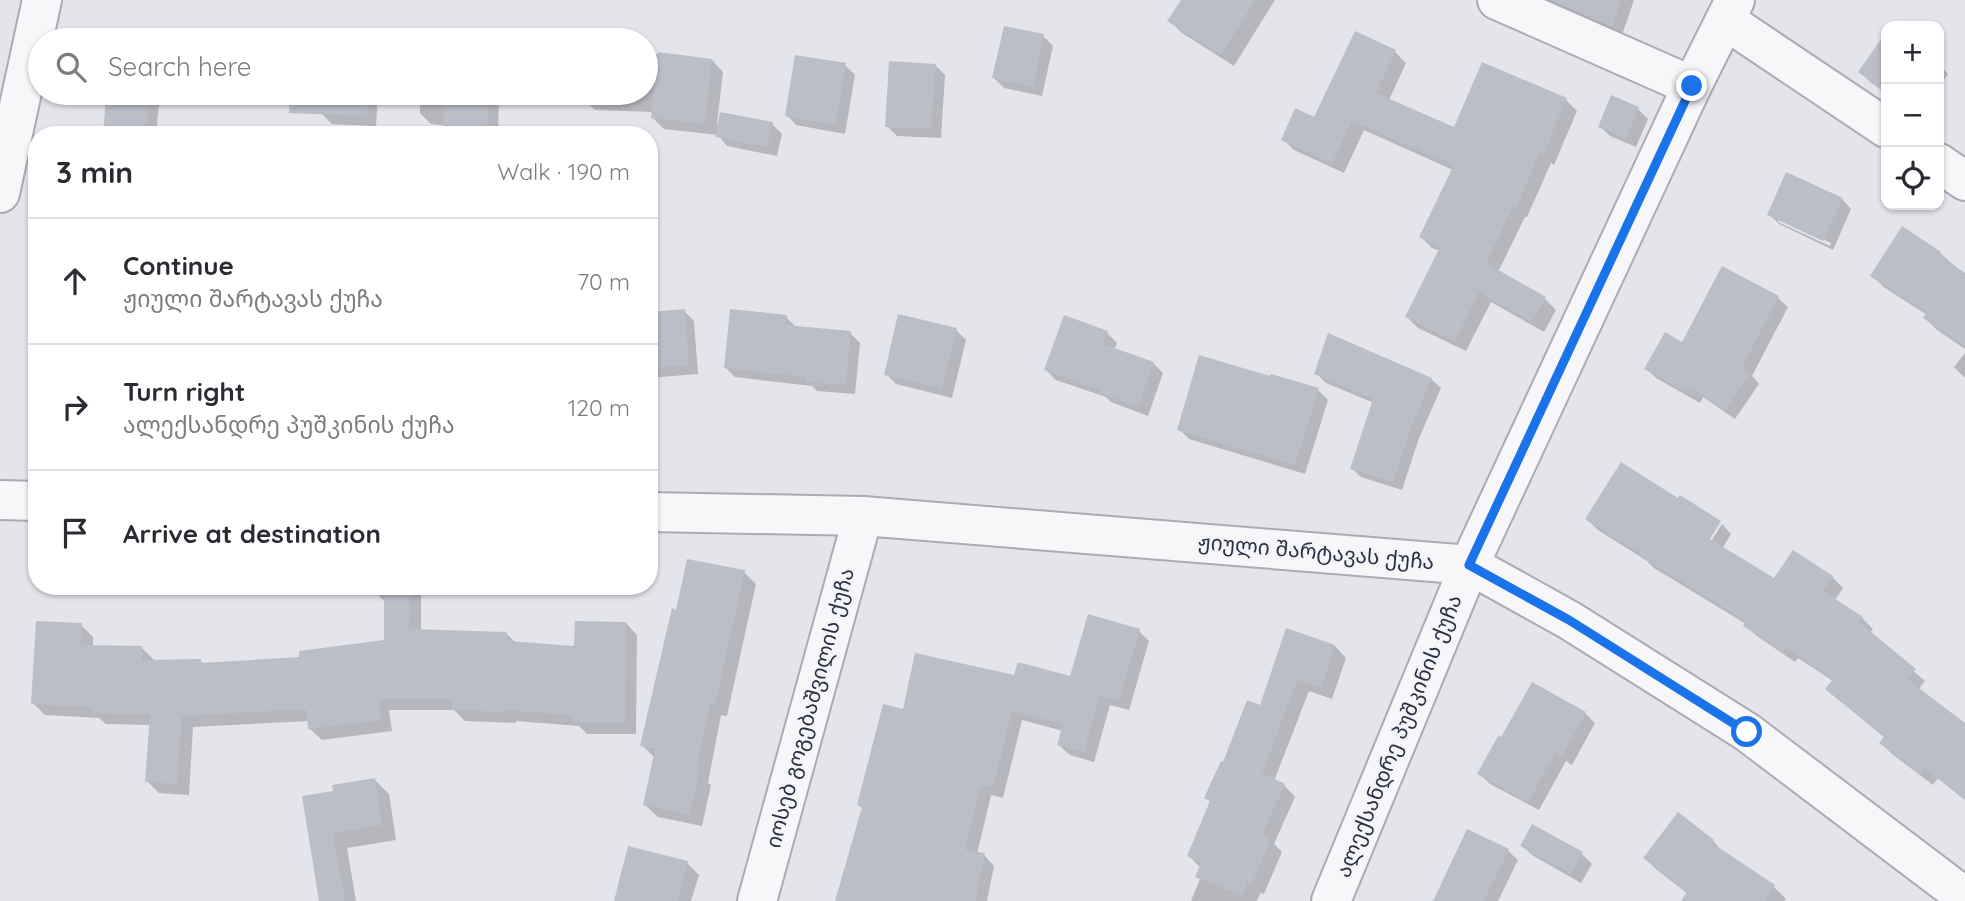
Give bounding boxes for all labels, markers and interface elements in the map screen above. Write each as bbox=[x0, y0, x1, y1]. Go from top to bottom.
map controls bbox=[1881, 21, 1944, 210]
button: + bbox=[1881, 21, 1944, 84]
search box bbox=[28, 28, 658, 105]
icon: search bbox=[52, 48, 90, 86]
text: Search here bbox=[108, 50, 252, 83]
route end bbox=[1676, 70, 1707, 101]
button: − bbox=[1881, 84, 1944, 147]
button: locate bbox=[1881, 147, 1944, 210]
text: 3 min bbox=[56, 153, 133, 191]
text: Walk · 190 m bbox=[497, 157, 630, 186]
text: Continue bbox=[123, 249, 234, 282]
icon: ahead bbox=[56, 262, 94, 300]
text: 70 m bbox=[577, 267, 630, 296]
text: ჟიული შარტავას ქუჩა bbox=[123, 284, 383, 313]
text: Turn right bbox=[123, 375, 245, 408]
icon: right bbox=[56, 388, 94, 426]
text: 120 m bbox=[568, 393, 630, 422]
text: ალექსანდრე პუშკინის ქუჩა bbox=[123, 410, 455, 439]
icon: arrive bbox=[56, 514, 94, 552]
text: Arrive at destination bbox=[123, 517, 381, 550]
street label: ჟიული შარტავას ქუჩა bbox=[1197, 528, 1435, 575]
street label: იოსებ გოგებაშვილის ქუჩა bbox=[759, 565, 860, 851]
street label: ალექსანდრე პუშკინის ქუჩა bbox=[1329, 590, 1468, 881]
route start bbox=[1731, 716, 1762, 747]

